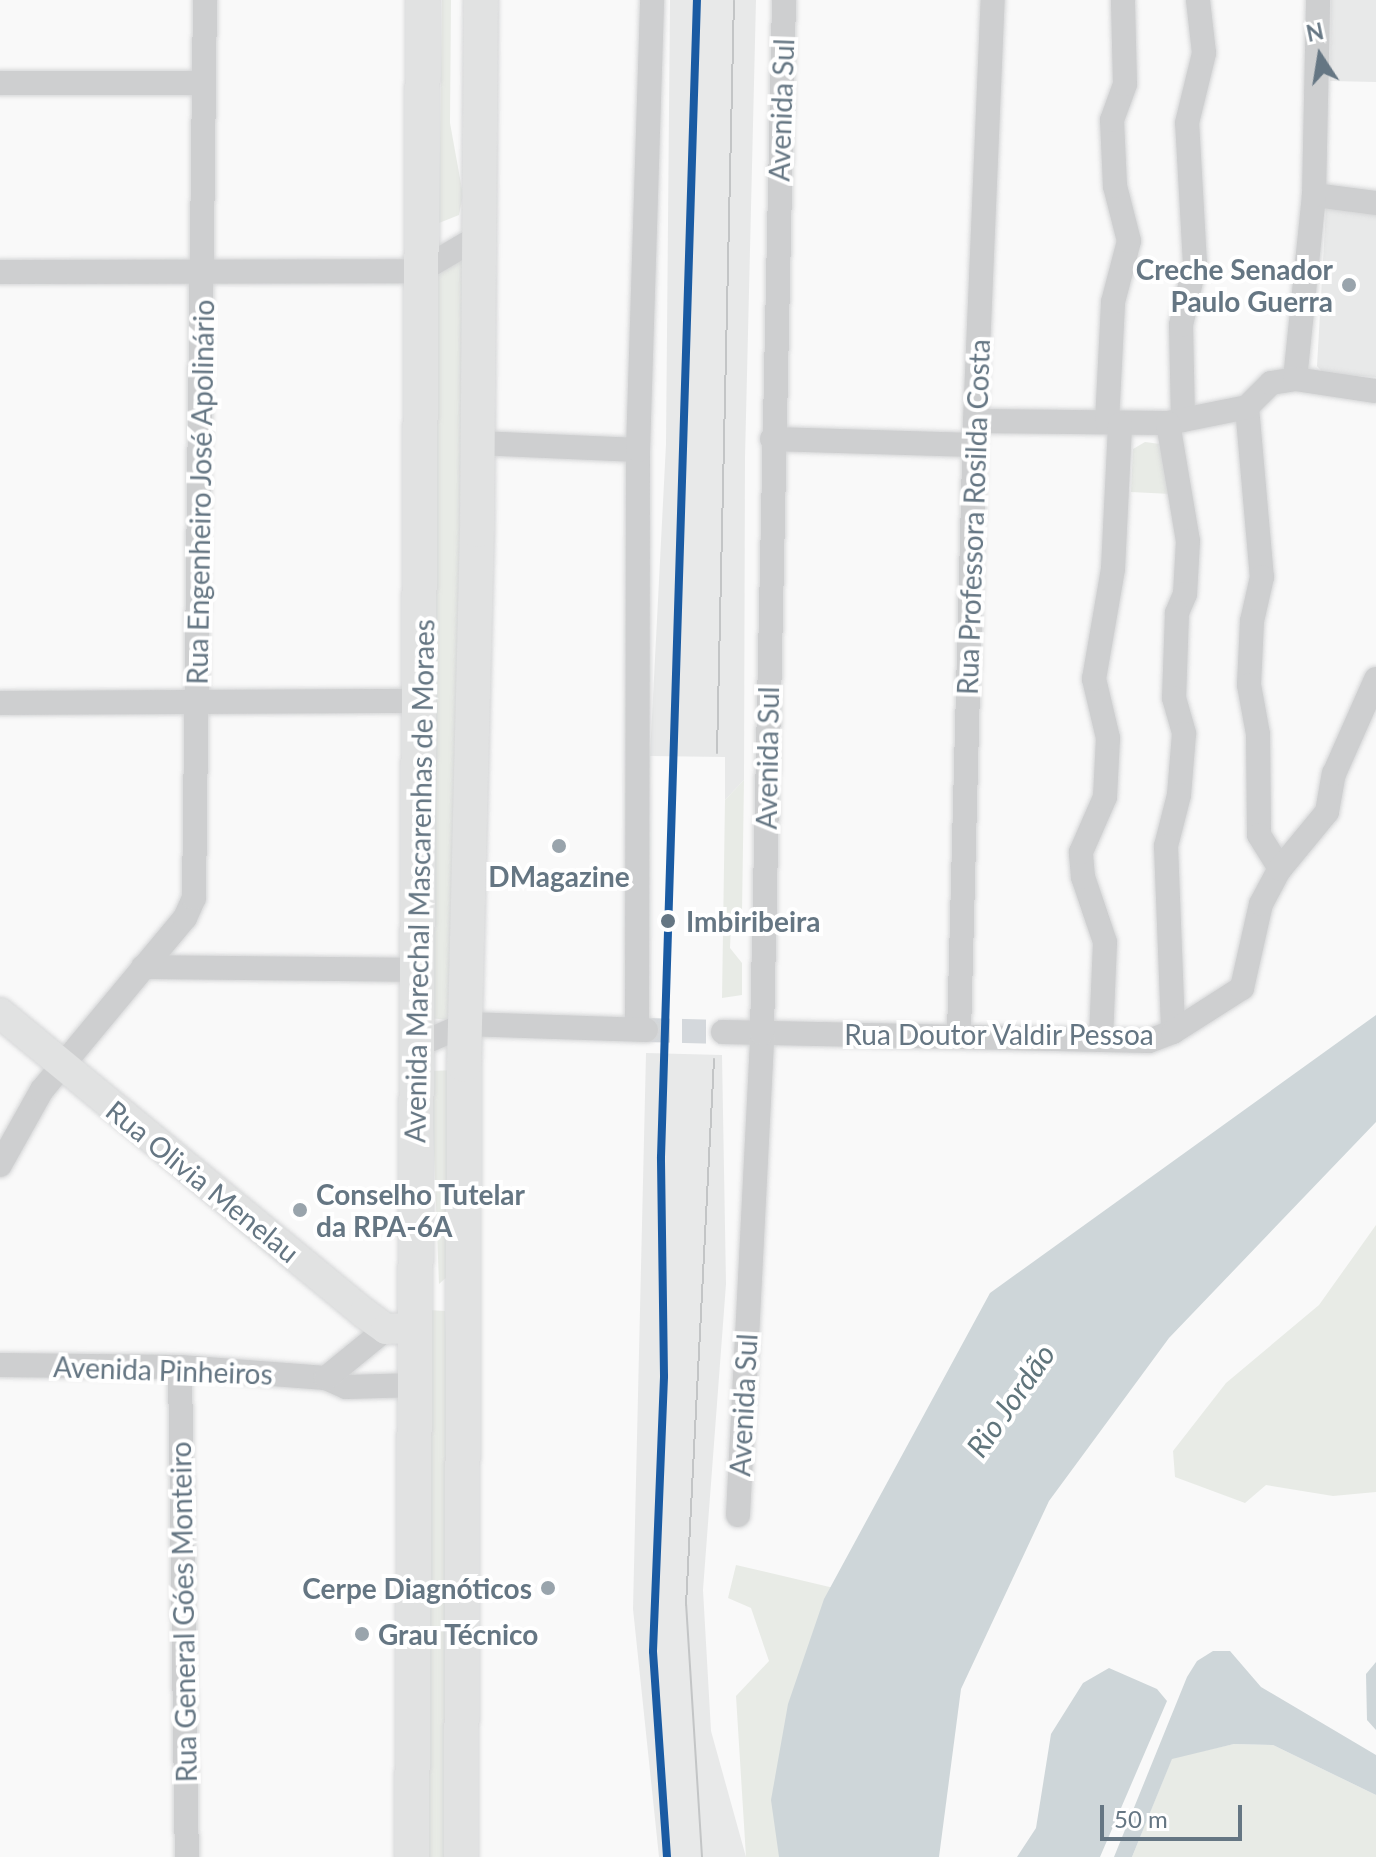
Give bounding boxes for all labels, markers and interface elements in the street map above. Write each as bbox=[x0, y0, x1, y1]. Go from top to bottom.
north arrow bbox=[1280, 16, 1360, 96]
text: N bbox=[1304, 17, 1326, 47]
street label: Avenida Sul bbox=[762, 38, 800, 182]
place label: Creche Senador Paulo Guerra bbox=[1136, 252, 1333, 318]
marker: Creche Senador Paulo Guerra bbox=[1340, 276, 1358, 294]
street label: Rua Engenheiro José Apolinário bbox=[180, 298, 220, 686]
street label: Rua Professora Rosilda Costa bbox=[950, 339, 996, 695]
street label: Avenida Marechal Mascarenhas de Moraes bbox=[398, 619, 440, 1143]
street label: Avenida Sul bbox=[749, 686, 785, 830]
marker: DMagazine bbox=[550, 837, 568, 855]
place label: DMagazine bbox=[488, 859, 630, 893]
place label: Imbiribeira bbox=[686, 904, 821, 938]
marker: Imbiribeira bbox=[657, 910, 679, 932]
street label: Rua Doutor Valdir Pessoa bbox=[843, 1017, 1155, 1051]
street label: Rua Olivia Menelau bbox=[100, 1093, 306, 1269]
place label: Conselho Tutelar da RPA-6A bbox=[316, 1177, 526, 1243]
marker: Conselho Tutelar da RPA-6A bbox=[291, 1201, 309, 1219]
street label: Avenida Sul bbox=[722, 1333, 764, 1477]
water label: Rio Jordão bbox=[958, 1336, 1062, 1464]
street label: Avenida Pinheiros bbox=[53, 1349, 273, 1391]
street label: Rua General Góes Monteiro bbox=[163, 1441, 203, 1783]
place label: Cerpe Diagnóticos bbox=[302, 1571, 532, 1605]
marker: Cerpe Diagnóticos bbox=[539, 1579, 557, 1597]
place label: Grau Técnico bbox=[378, 1617, 539, 1651]
marker: Grau Técnico bbox=[353, 1625, 371, 1643]
scale bar bbox=[1104, 1789, 1246, 1839]
text: 50 m bbox=[1114, 1804, 1168, 1833]

